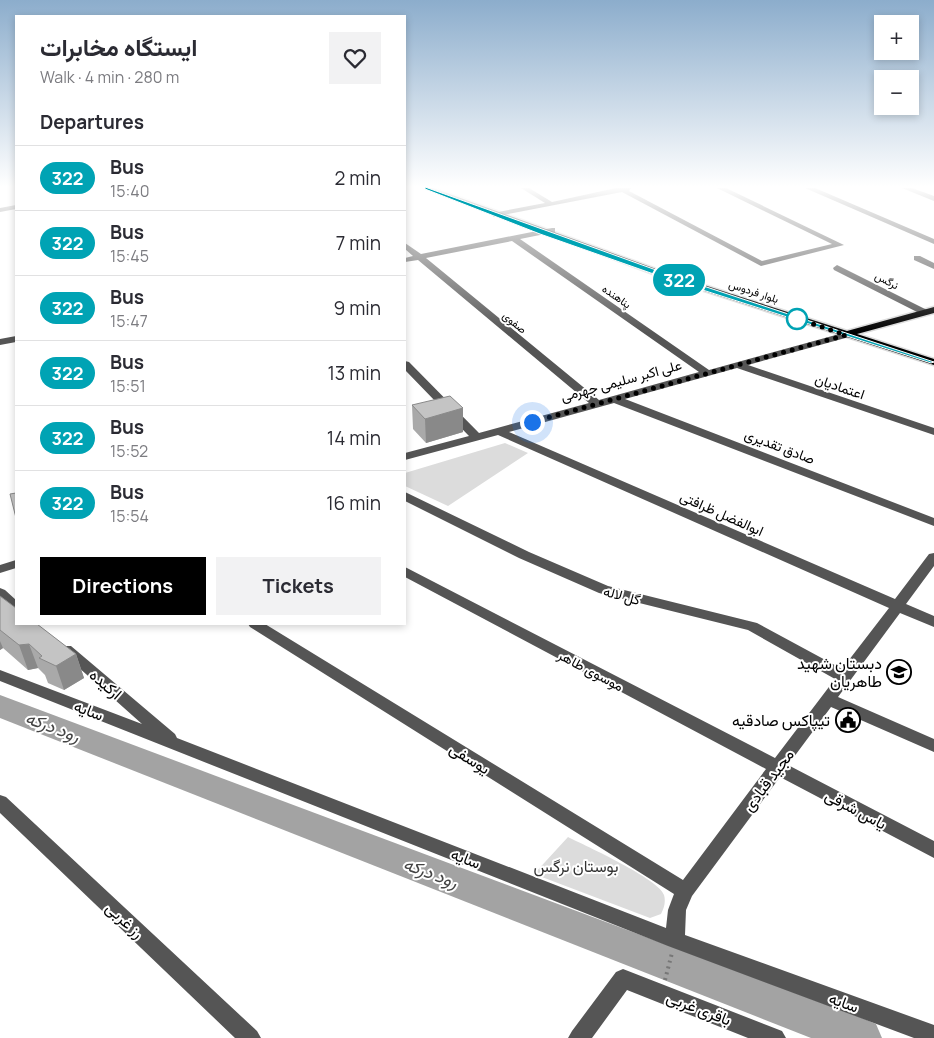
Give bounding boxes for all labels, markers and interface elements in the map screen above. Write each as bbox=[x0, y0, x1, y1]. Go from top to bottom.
map controls bbox=[874, 15, 919, 115]
button: + bbox=[874, 15, 919, 60]
text: ایستگاه مخابرات bbox=[40, 30, 198, 63]
button: heart bbox=[329, 32, 381, 84]
text: Walk · 4 min · 280 m bbox=[40, 66, 179, 88]
button: − bbox=[874, 70, 919, 115]
text: Departures bbox=[40, 109, 144, 135]
text: Bus bbox=[110, 154, 144, 180]
text: 2 min bbox=[335, 165, 381, 191]
text: 322 bbox=[52, 166, 83, 190]
text: 15:40 bbox=[110, 180, 149, 202]
text: Bus bbox=[110, 219, 144, 245]
text: 7 min bbox=[336, 230, 381, 256]
text: 322 bbox=[52, 231, 83, 255]
text: 15:45 bbox=[110, 245, 149, 267]
line badge: 322 bbox=[650, 264, 708, 296]
text: 322 bbox=[663, 268, 695, 292]
street label: نرگس bbox=[873, 268, 901, 292]
street label: بلوار فردوس bbox=[727, 276, 781, 306]
street label: پناهنده bbox=[599, 281, 635, 312]
text: Bus bbox=[110, 284, 144, 310]
text: 9 min bbox=[334, 295, 381, 321]
text: 322 bbox=[52, 296, 83, 320]
street label: صفوی bbox=[500, 307, 530, 337]
unlabelled marker bbox=[786, 308, 808, 330]
text: 15:47 bbox=[110, 310, 148, 332]
text: Bus bbox=[110, 349, 144, 375]
street label: علی اکبر سلیمی جهرمی bbox=[558, 355, 684, 405]
text: 13 min bbox=[327, 360, 381, 386]
text: 322 bbox=[52, 361, 83, 385]
street label: اعتمادیان bbox=[813, 369, 867, 403]
text: 15:51 bbox=[110, 375, 146, 397]
your location bbox=[520, 410, 545, 435]
text: Bus bbox=[110, 414, 144, 440]
street label: صادق تقدیری bbox=[742, 424, 818, 468]
text: 14 min bbox=[327, 425, 381, 451]
text: 322 bbox=[52, 426, 83, 450]
text: 15:52 bbox=[110, 440, 148, 462]
text: Bus bbox=[110, 479, 144, 505]
street label: ابوالفضل ظرافتی bbox=[677, 486, 767, 540]
text: 16 min bbox=[326, 490, 381, 516]
text: 322 bbox=[52, 491, 83, 515]
text: 15:54 bbox=[110, 505, 149, 527]
button: Directions bbox=[40, 557, 206, 615]
button: Tickets bbox=[216, 557, 381, 615]
street label: گل لاله bbox=[601, 581, 643, 609]
street label: موسوی طاهر bbox=[554, 644, 627, 695]
place label: دبستان شهید طاهریان bbox=[797, 652, 882, 692]
school or university icon: دبستان شهید طاهریان bbox=[886, 659, 912, 685]
street label: ارکیده bbox=[85, 664, 127, 704]
street label: سایه bbox=[71, 694, 107, 726]
water label: رود درکه bbox=[22, 705, 84, 747]
public building icon: تیپاکس صادقیه bbox=[835, 707, 861, 733]
place label: تیپاکس صادقیه bbox=[732, 709, 830, 732]
street label: یوسفی bbox=[446, 737, 495, 779]
street label: مجید قبادی bbox=[737, 744, 799, 816]
street label: یاس شرقی bbox=[821, 784, 891, 834]
street label: سایه bbox=[448, 842, 484, 874]
water label: رود درکه bbox=[400, 851, 462, 893]
park label: بوستان نرگس bbox=[534, 855, 618, 877]
street label: رز غربی bbox=[101, 897, 149, 943]
street label: باقری غربی bbox=[663, 986, 735, 1030]
street label: سایه bbox=[826, 987, 862, 1017]

